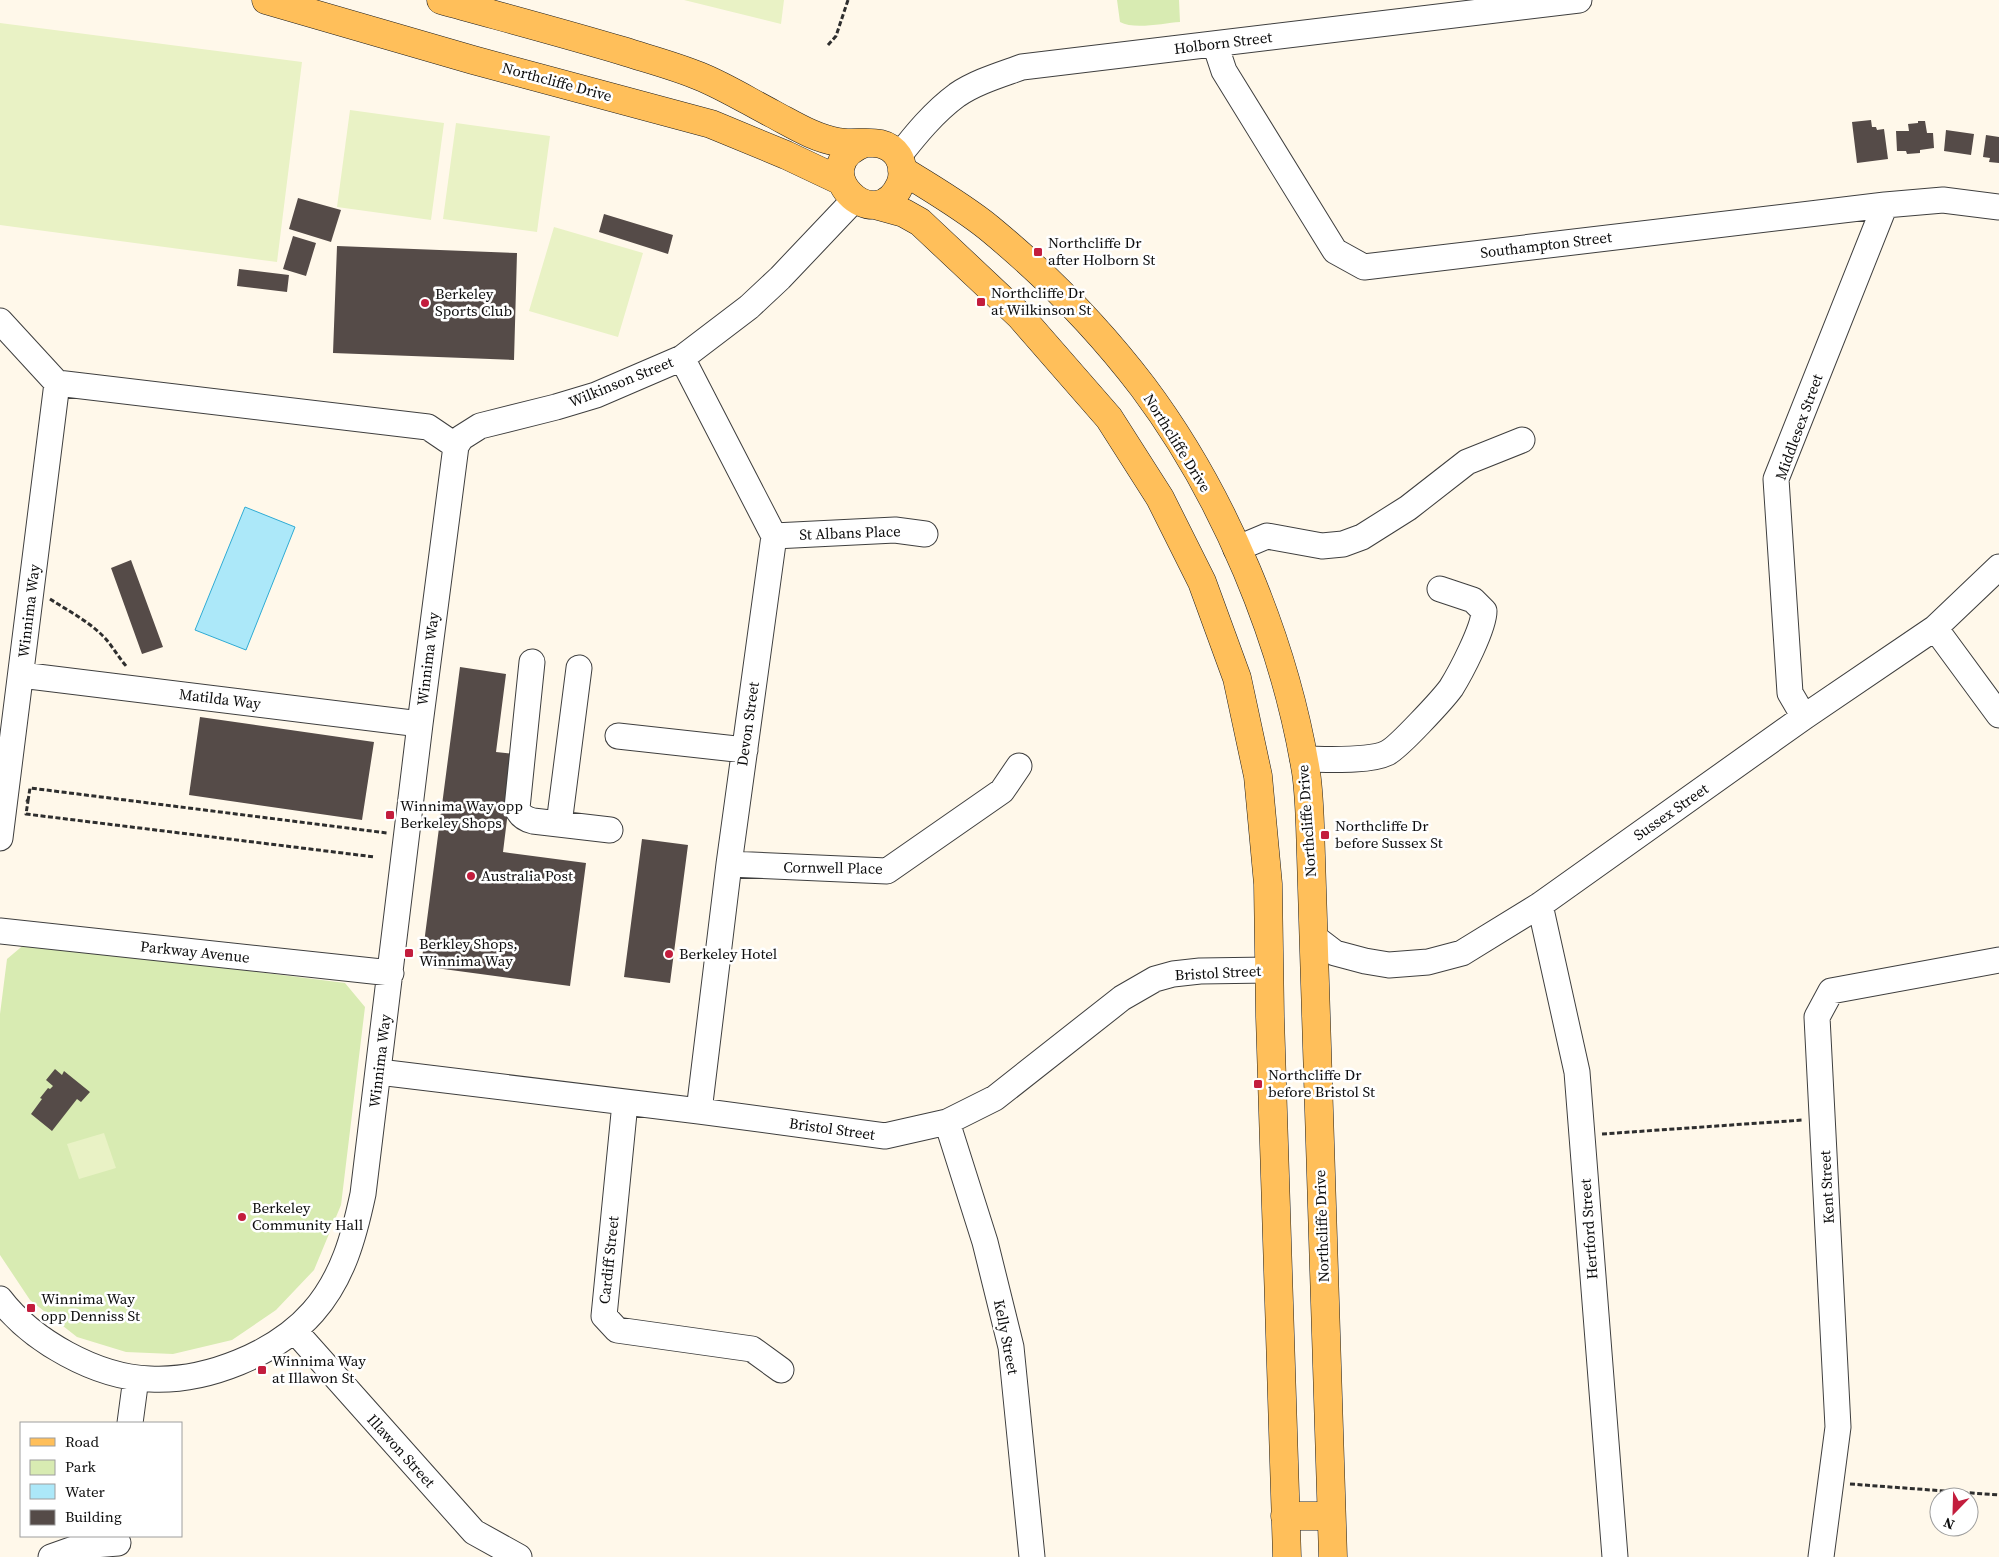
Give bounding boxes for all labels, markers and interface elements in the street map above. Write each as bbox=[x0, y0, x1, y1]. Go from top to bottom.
street label: Holborn Street bbox=[1173, 26, 1273, 59]
street label: Northcliffe Drive bbox=[500, 57, 615, 106]
street label: Southampton Street bbox=[1479, 226, 1613, 263]
place label: Northcliffe Dr after Holborn St bbox=[1048, 232, 1155, 270]
marker: Northcliffe Dr after Holborn St bbox=[1032, 246, 1044, 258]
place label: Northcliffe Dr at Wilkinson St bbox=[991, 282, 1091, 320]
place label: Berkeley Sports Club bbox=[435, 283, 512, 321]
marker: Northcliffe Dr at Wilkinson St bbox=[975, 296, 987, 308]
marker: Berkeley Sports Club bbox=[419, 297, 431, 309]
street label: Wilkinson Street bbox=[565, 351, 676, 412]
street label: Middlesex Street bbox=[1770, 371, 1827, 483]
street label: Northcliffe Drive bbox=[1139, 389, 1216, 496]
street label: St Albans Place bbox=[799, 520, 901, 545]
street label: Winnima Way bbox=[12, 563, 45, 659]
street label: Winnima Way bbox=[411, 611, 444, 707]
street label: Devon Street bbox=[731, 680, 764, 767]
street label: Matilda Way bbox=[178, 683, 262, 714]
street label: Northcliffe Drive bbox=[1292, 764, 1321, 878]
street label: Sussex Street bbox=[1629, 778, 1713, 845]
place label: Winnima Way opp Berkeley Shops bbox=[400, 795, 523, 833]
marker: Winnima Way opp Berkeley Shops bbox=[384, 809, 396, 821]
place label: Northcliffe Dr before Sussex St bbox=[1335, 815, 1443, 853]
marker: Northcliffe Dr before Sussex St bbox=[1319, 829, 1331, 841]
street label: Cornwell Place bbox=[783, 856, 883, 879]
place label: Australia Post bbox=[481, 865, 573, 886]
marker: Australia Post bbox=[465, 870, 477, 882]
place label: Berkley Shops, Winnima Way bbox=[419, 933, 518, 971]
street label: Parkway Avenue bbox=[139, 935, 251, 968]
place label: Berkeley Hotel bbox=[679, 943, 778, 964]
marker: Berkley Shops, Winnima Way bbox=[403, 947, 415, 959]
marker: Berkeley Hotel bbox=[663, 948, 675, 960]
street label: Bristol Street bbox=[1174, 960, 1262, 985]
street label: Winnima Way bbox=[363, 1013, 396, 1109]
place label: Northcliffe Dr before Bristol St bbox=[1268, 1064, 1375, 1102]
marker: Northcliffe Dr before Bristol St bbox=[1252, 1078, 1264, 1090]
street label: Bristol Street bbox=[788, 1112, 876, 1145]
street label: Kent Street bbox=[1814, 1150, 1839, 1224]
street label: Northcliffe Drive bbox=[1309, 1169, 1334, 1283]
street label: Hertford Street bbox=[1574, 1178, 1602, 1280]
place label: Berkeley Community Hall bbox=[252, 1197, 364, 1235]
marker: Berkeley Community Hall bbox=[236, 1211, 248, 1223]
street label: Cardiff Street bbox=[593, 1215, 624, 1305]
place label: Winnima Way opp Denniss St bbox=[41, 1288, 140, 1326]
street label: Kelly Street bbox=[989, 1298, 1024, 1376]
marker: Winnima Way opp Denniss St bbox=[25, 1302, 37, 1314]
place label: Winnima Way at Illawon St bbox=[272, 1350, 366, 1388]
marker: Winnima Way at Illawon St bbox=[256, 1364, 268, 1376]
street label: Illawon Street bbox=[363, 1409, 440, 1492]
legend bbox=[20, 1422, 182, 1537]
text: Road bbox=[65, 1431, 99, 1452]
text: Park bbox=[65, 1456, 97, 1477]
text: Water bbox=[65, 1481, 106, 1502]
north arrow bbox=[1929, 1487, 1979, 1537]
text: Building bbox=[65, 1506, 122, 1527]
text: N bbox=[1940, 1513, 1958, 1535]

